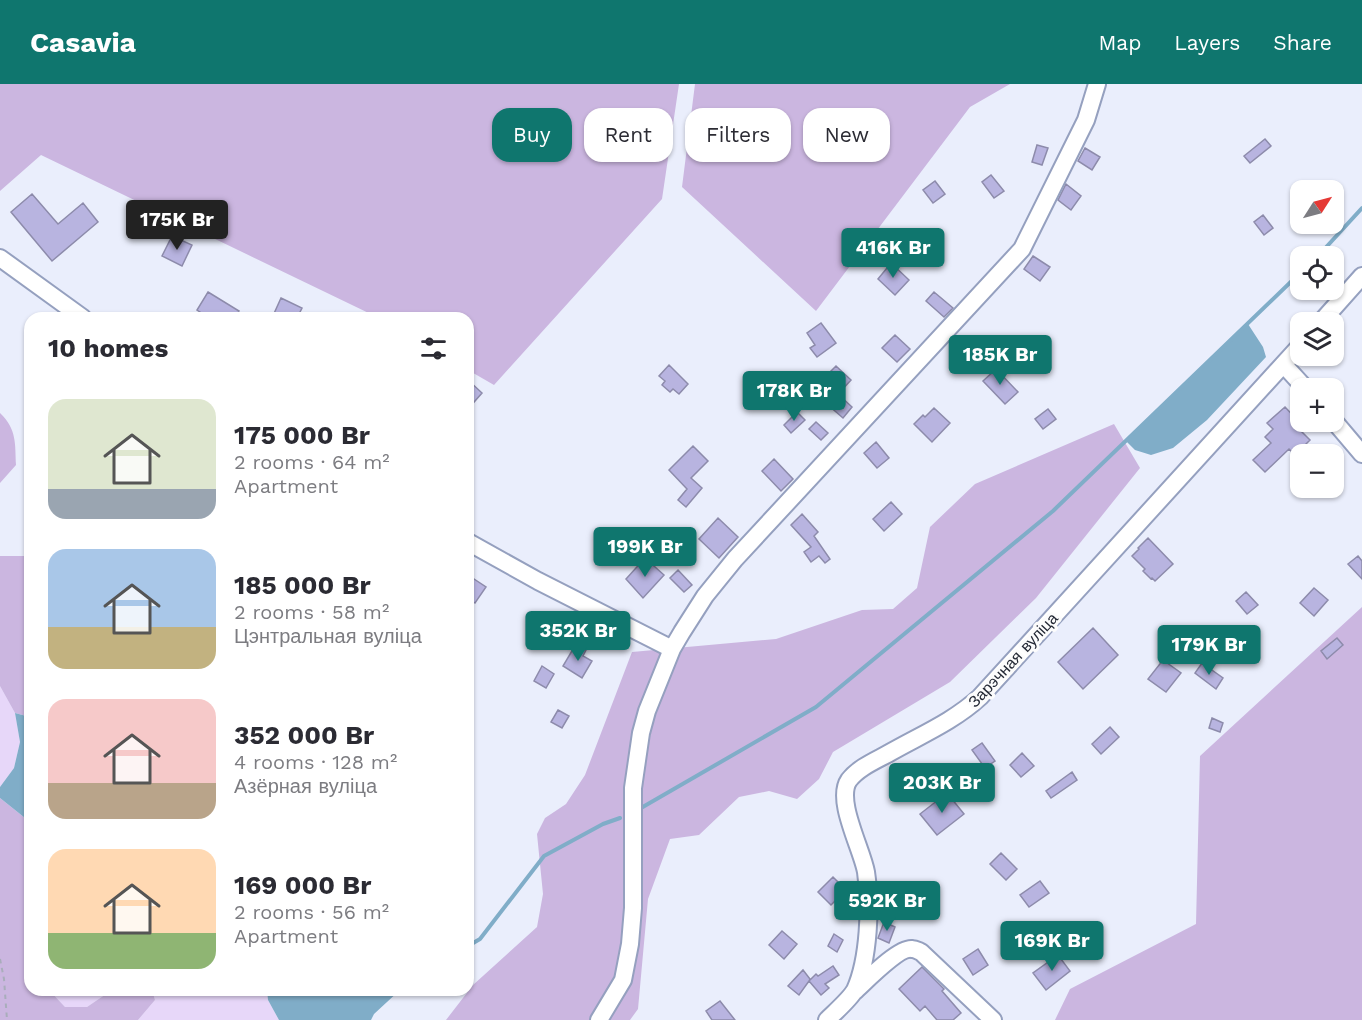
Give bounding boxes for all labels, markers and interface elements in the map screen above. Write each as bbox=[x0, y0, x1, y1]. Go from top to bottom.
text: Casavia bbox=[30, 26, 136, 59]
text: Map bbox=[1098, 30, 1141, 55]
text: Layers bbox=[1174, 30, 1240, 55]
text: Share bbox=[1273, 30, 1332, 55]
chip: Buy bbox=[492, 108, 572, 162]
chip: Rent bbox=[584, 108, 673, 162]
chip: Filters bbox=[685, 108, 791, 162]
chip: New bbox=[803, 108, 890, 162]
north arrow bbox=[1290, 180, 1344, 234]
map controls bbox=[1290, 180, 1344, 498]
pin: 175K Br bbox=[122, 200, 232, 251]
text: 175K Br bbox=[140, 207, 214, 231]
pin: 416K Br bbox=[838, 228, 948, 279]
text: 416K Br bbox=[855, 235, 931, 259]
button: locate bbox=[1290, 246, 1344, 300]
button: layers bbox=[1290, 312, 1344, 366]
icon: filters bbox=[417, 332, 450, 365]
text: 10 homes bbox=[48, 333, 168, 363]
pin: 185K Br bbox=[945, 335, 1055, 386]
text: 185K Br bbox=[963, 342, 1037, 366]
pin: 178K Br bbox=[739, 371, 849, 422]
text: 178K Br bbox=[757, 378, 831, 402]
button: + bbox=[1290, 378, 1344, 432]
text: 175 000 Br bbox=[234, 420, 370, 450]
icon: home bbox=[96, 423, 168, 495]
button: − bbox=[1290, 444, 1344, 498]
text: 2 rooms · 64 m² bbox=[234, 450, 390, 474]
text: Apartment bbox=[234, 474, 338, 498]
pin: 199K Br bbox=[590, 527, 700, 578]
text: 199K Br bbox=[607, 534, 683, 558]
text: 185 000 Br bbox=[234, 570, 371, 600]
icon: home bbox=[96, 573, 168, 645]
text: 2 rooms · 58 m² bbox=[234, 600, 389, 624]
street label: Зарэчная вуліца bbox=[964, 609, 1062, 711]
pin: 352K Br bbox=[523, 611, 633, 662]
text: 352K Br bbox=[539, 618, 617, 642]
text: Цэнтральная вуліца bbox=[234, 624, 422, 648]
pin: 179K Br bbox=[1154, 625, 1264, 676]
text: 179K Br bbox=[1172, 632, 1246, 656]
text: 352 000 Br bbox=[234, 720, 374, 750]
icon: home bbox=[96, 723, 168, 795]
text: 4 rooms · 128 m² bbox=[234, 750, 397, 774]
pin: 203K Br bbox=[887, 763, 997, 814]
text: 203K Br bbox=[903, 770, 981, 794]
text: Азёрная вуліца bbox=[234, 774, 377, 798]
text: 169 000 Br bbox=[234, 870, 371, 900]
icon: home bbox=[96, 873, 168, 945]
pin: 592K Br bbox=[832, 881, 942, 932]
text: 592K Br bbox=[848, 888, 926, 912]
text: 2 rooms · 56 m² bbox=[234, 900, 389, 924]
pin: 169K Br bbox=[997, 921, 1107, 972]
text: Apartment bbox=[234, 924, 338, 948]
text: 169K Br bbox=[1014, 928, 1090, 952]

